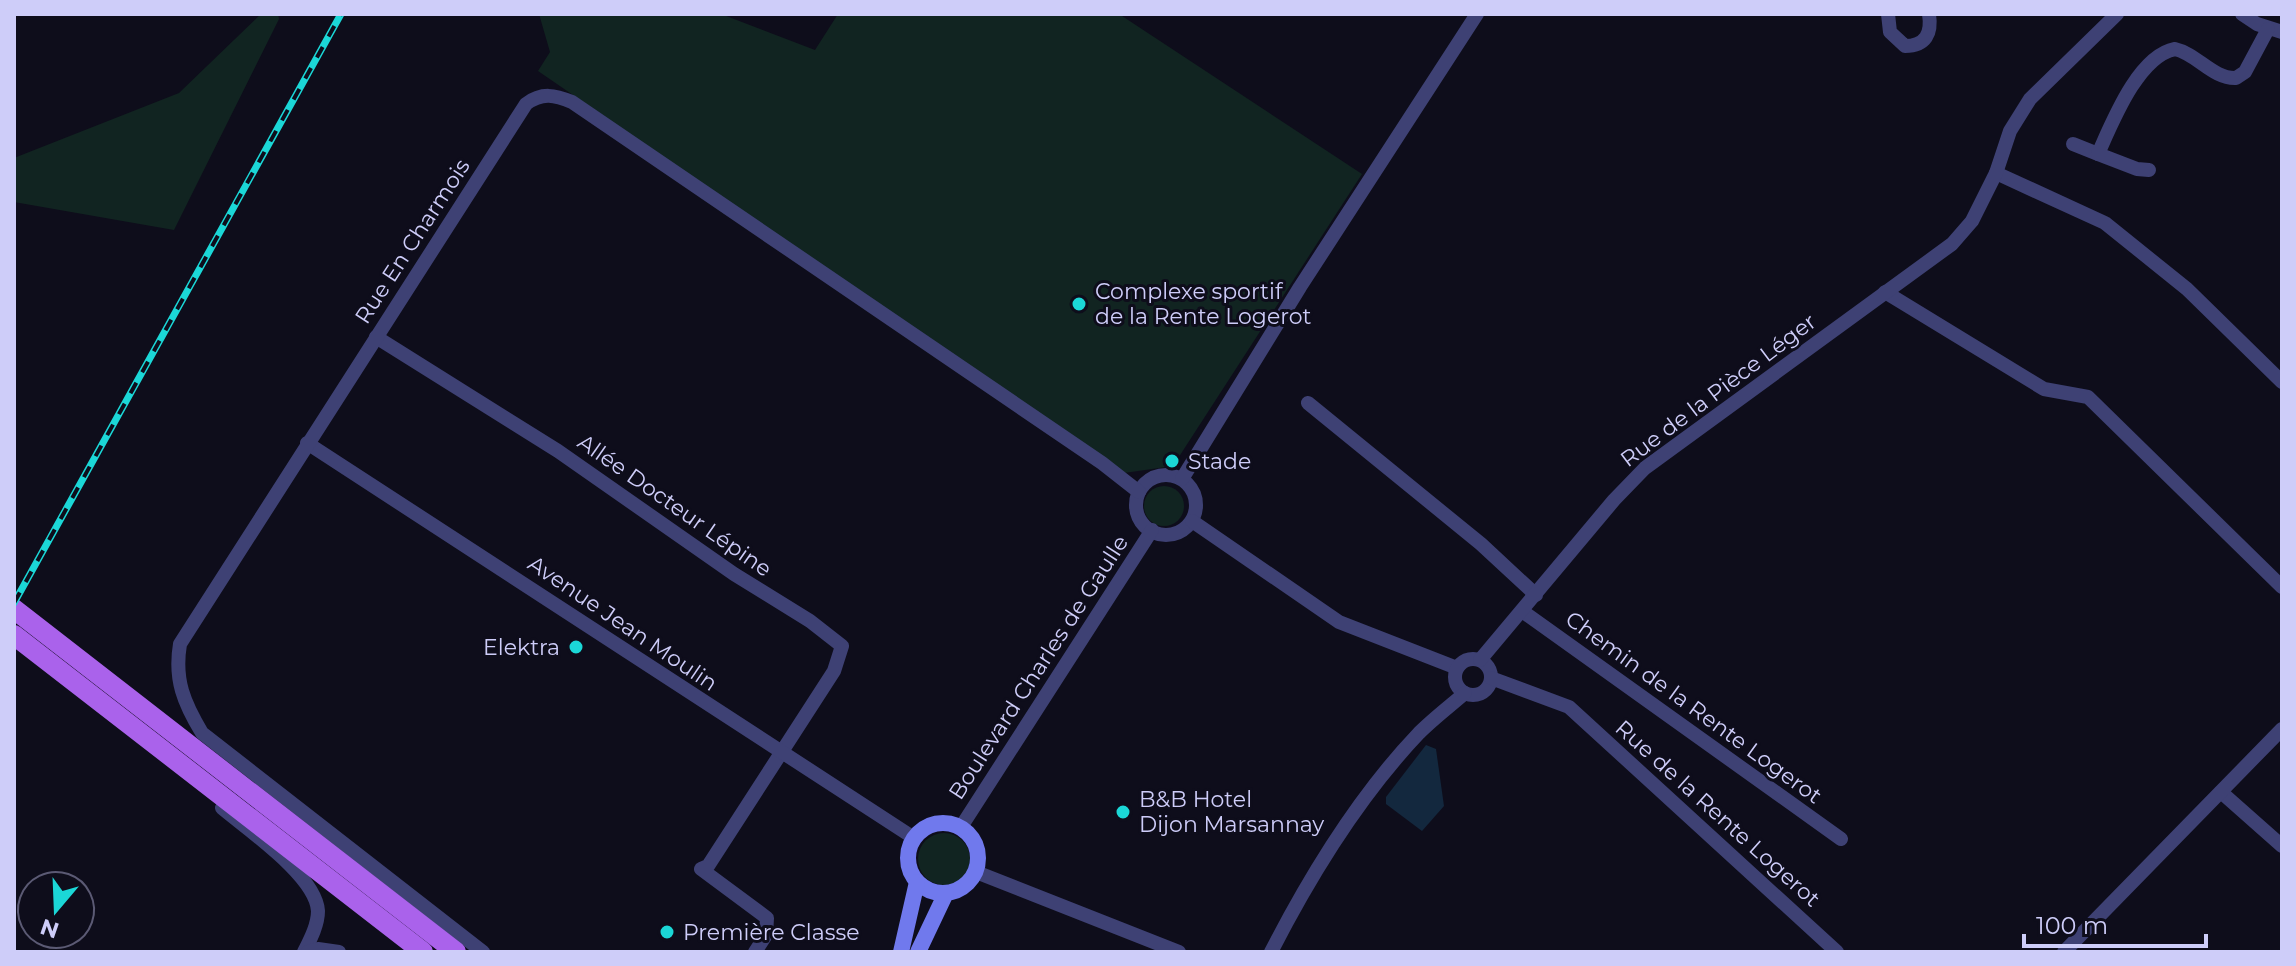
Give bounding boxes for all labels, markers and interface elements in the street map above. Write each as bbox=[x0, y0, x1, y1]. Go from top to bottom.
street label: Rue En Charmois bbox=[349, 154, 476, 329]
place label: Complexe sportif de la Rente Logerot bbox=[1095, 278, 1312, 330]
marker: Complexe sportif de la Rente Logerot bbox=[1070, 295, 1088, 313]
street label: Rue de la Pièce Léger bbox=[1615, 308, 1821, 473]
street label: Allée Docteur Lépine bbox=[572, 428, 777, 583]
place label: Stade bbox=[1188, 448, 1251, 475]
marker: Stade bbox=[1163, 452, 1181, 470]
street label: Boulevard Charles de Gaulle bbox=[943, 530, 1134, 804]
street label: Avenue Jean Moulin bbox=[523, 550, 723, 697]
street label: Chemin de la Rente Logerot bbox=[1560, 605, 1827, 810]
place label: Elektra bbox=[483, 634, 560, 661]
marker: Elektra bbox=[567, 638, 585, 656]
street label: Rue de la Rente Logerot bbox=[1610, 714, 1826, 913]
place label: B&B Hotel Dijon Marsannay bbox=[1139, 786, 1324, 838]
marker: B&B Hotel Dijon Marsannay bbox=[1114, 803, 1132, 821]
north arrow bbox=[16, 870, 96, 950]
scale bar bbox=[2024, 898, 2206, 948]
text: 100 m bbox=[2036, 911, 2108, 940]
text: N bbox=[37, 913, 62, 944]
place label: Première Classe bbox=[683, 919, 860, 946]
marker: Première Classe bbox=[658, 923, 676, 941]

